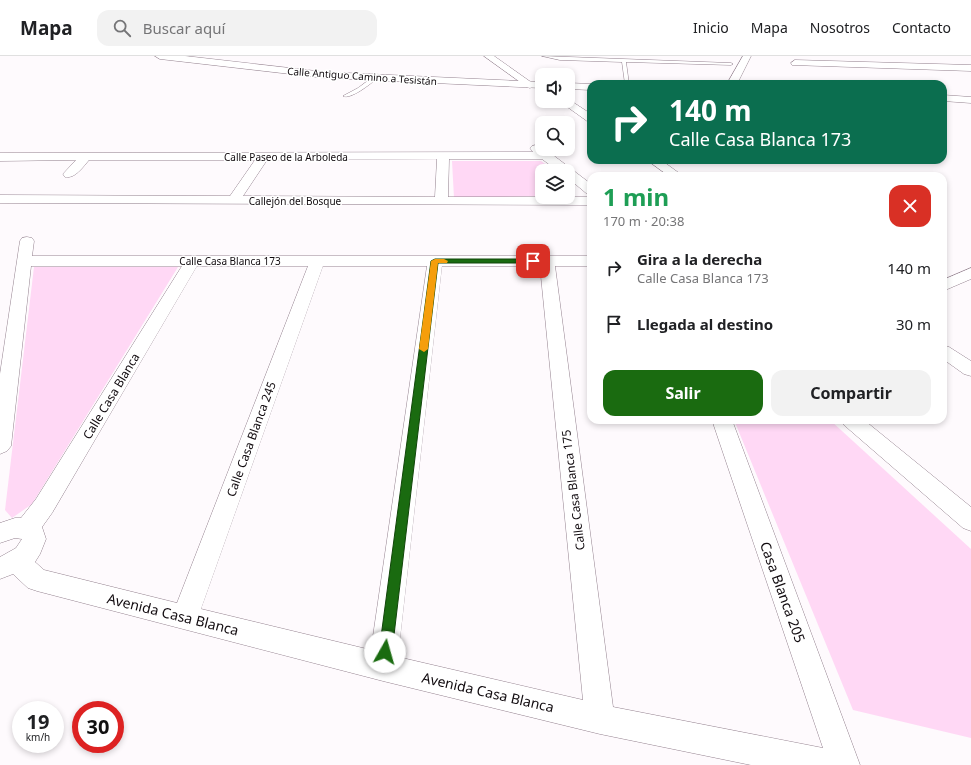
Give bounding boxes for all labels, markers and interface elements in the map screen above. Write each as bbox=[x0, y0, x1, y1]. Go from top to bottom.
search box bbox=[97, 10, 377, 46]
text: Mapa bbox=[20, 15, 73, 41]
icon: search bbox=[111, 17, 133, 39]
text: Buscar aquí bbox=[143, 18, 225, 38]
text: Inicio bbox=[693, 18, 729, 37]
text: Mapa bbox=[751, 18, 788, 37]
text: Nosotros bbox=[810, 18, 870, 37]
text: Contacto bbox=[892, 18, 951, 37]
street label: Calle Antiguo Camino a Tesistán bbox=[287, 64, 437, 88]
map controls bbox=[535, 68, 575, 204]
button: sound bbox=[535, 68, 575, 108]
text: 140 m bbox=[669, 91, 752, 129]
icon: right bbox=[603, 96, 655, 148]
button: search bbox=[535, 116, 575, 156]
text: Calle Casa Blanca 173 bbox=[669, 127, 851, 151]
street label: Calle Paseo de la Arboleda bbox=[224, 150, 348, 164]
button: layers bbox=[535, 164, 575, 204]
text: 1 min bbox=[603, 180, 669, 213]
button: close bbox=[889, 185, 931, 227]
street label: Callejón del Bosque bbox=[249, 194, 342, 208]
text: 170 m · 20:38 bbox=[603, 212, 684, 230]
pin bbox=[516, 244, 550, 278]
text: Gira a la derecha bbox=[637, 249, 762, 269]
icon: arrive bbox=[522, 250, 544, 272]
street label: Calle Casa Blanca 173 bbox=[179, 254, 281, 268]
icon: right bbox=[603, 257, 625, 279]
text: 140 m bbox=[887, 258, 931, 278]
text: Calle Casa Blanca 173 bbox=[637, 269, 769, 287]
icon: arrive bbox=[603, 313, 625, 335]
text: Llegada al destino bbox=[637, 314, 773, 334]
text: 30 m bbox=[896, 314, 931, 334]
street label: Calle Casa Blanca bbox=[79, 350, 143, 442]
button: Salir bbox=[603, 370, 763, 416]
button: Compartir bbox=[771, 370, 931, 416]
street label: Calle Casa Blanca 245 bbox=[222, 379, 280, 499]
street label: Calle Casa Blanca 175 bbox=[557, 429, 589, 551]
street label: Casa Blanca 205 bbox=[756, 539, 810, 645]
street label: Avenida Casa Blanca bbox=[105, 588, 241, 640]
position arrow bbox=[364, 631, 406, 673]
street label: Avenida Casa Blanca bbox=[420, 668, 556, 716]
speed limit sign: 30 bbox=[72, 701, 124, 753]
text: 19 bbox=[27, 708, 49, 735]
text: km/h bbox=[26, 730, 50, 744]

